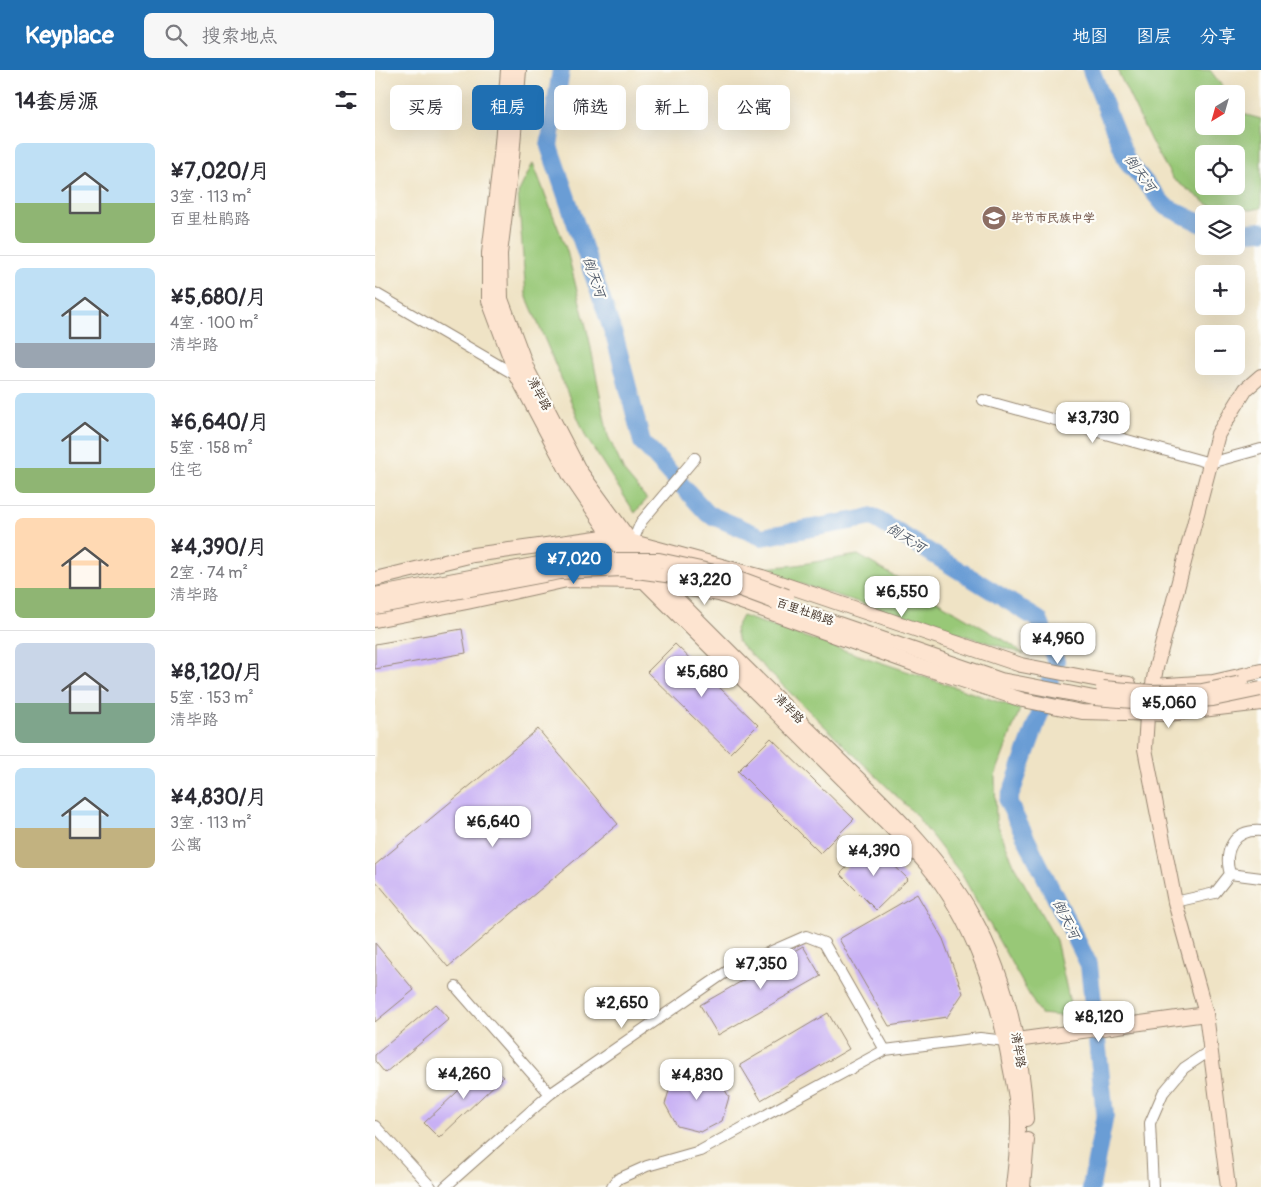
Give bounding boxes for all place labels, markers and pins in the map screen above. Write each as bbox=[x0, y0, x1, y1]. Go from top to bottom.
school or university icon: 毕节市民族中学 bbox=[981, 205, 1007, 231]
place label: 毕节市民族中学 bbox=[1011, 211, 1095, 226]
pin: ¥3,730 bbox=[1052, 402, 1134, 444]
pin: ¥7,020 bbox=[533, 542, 615, 585]
pin: ¥3,220 bbox=[664, 564, 746, 606]
pin: ¥6,550 bbox=[861, 576, 943, 618]
pin: ¥4,960 bbox=[1017, 622, 1099, 665]
pin: ¥5,680 bbox=[661, 656, 743, 698]
pin: ¥5,060 bbox=[1128, 686, 1210, 729]
pin: ¥6,640 bbox=[452, 806, 534, 848]
pin: ¥4,390 bbox=[833, 834, 915, 877]
pin: ¥7,350 bbox=[720, 948, 802, 990]
pin: ¥2,650 bbox=[581, 986, 663, 1029]
pin: ¥8,120 bbox=[1058, 1000, 1140, 1043]
pin: ¥4,260 bbox=[423, 1058, 505, 1100]
pin: ¥4,830 bbox=[656, 1058, 738, 1101]

